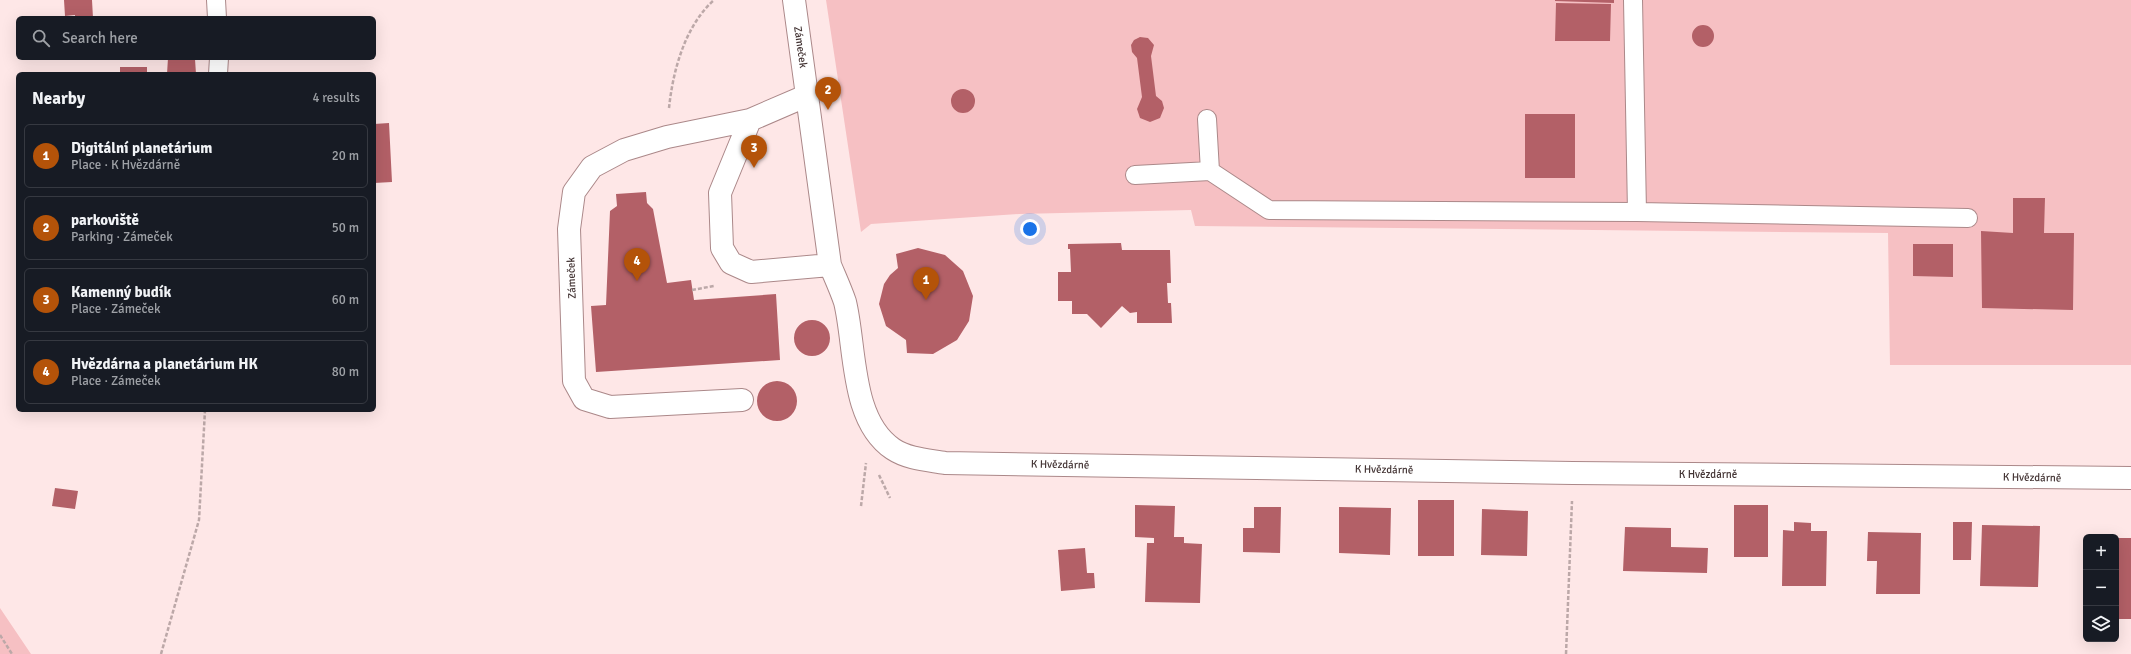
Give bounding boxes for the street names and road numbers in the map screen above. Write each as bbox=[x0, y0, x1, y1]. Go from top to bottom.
street label: Zámeček bbox=[791, 25, 810, 69]
street label: Zámeček bbox=[564, 256, 579, 299]
street label: K Hvězdárně bbox=[1031, 457, 1089, 472]
street label: K Hvězdárně bbox=[1355, 462, 1413, 477]
street label: K Hvězdárně bbox=[1679, 468, 1737, 481]
street label: K Hvězdárně bbox=[2003, 470, 2061, 485]

